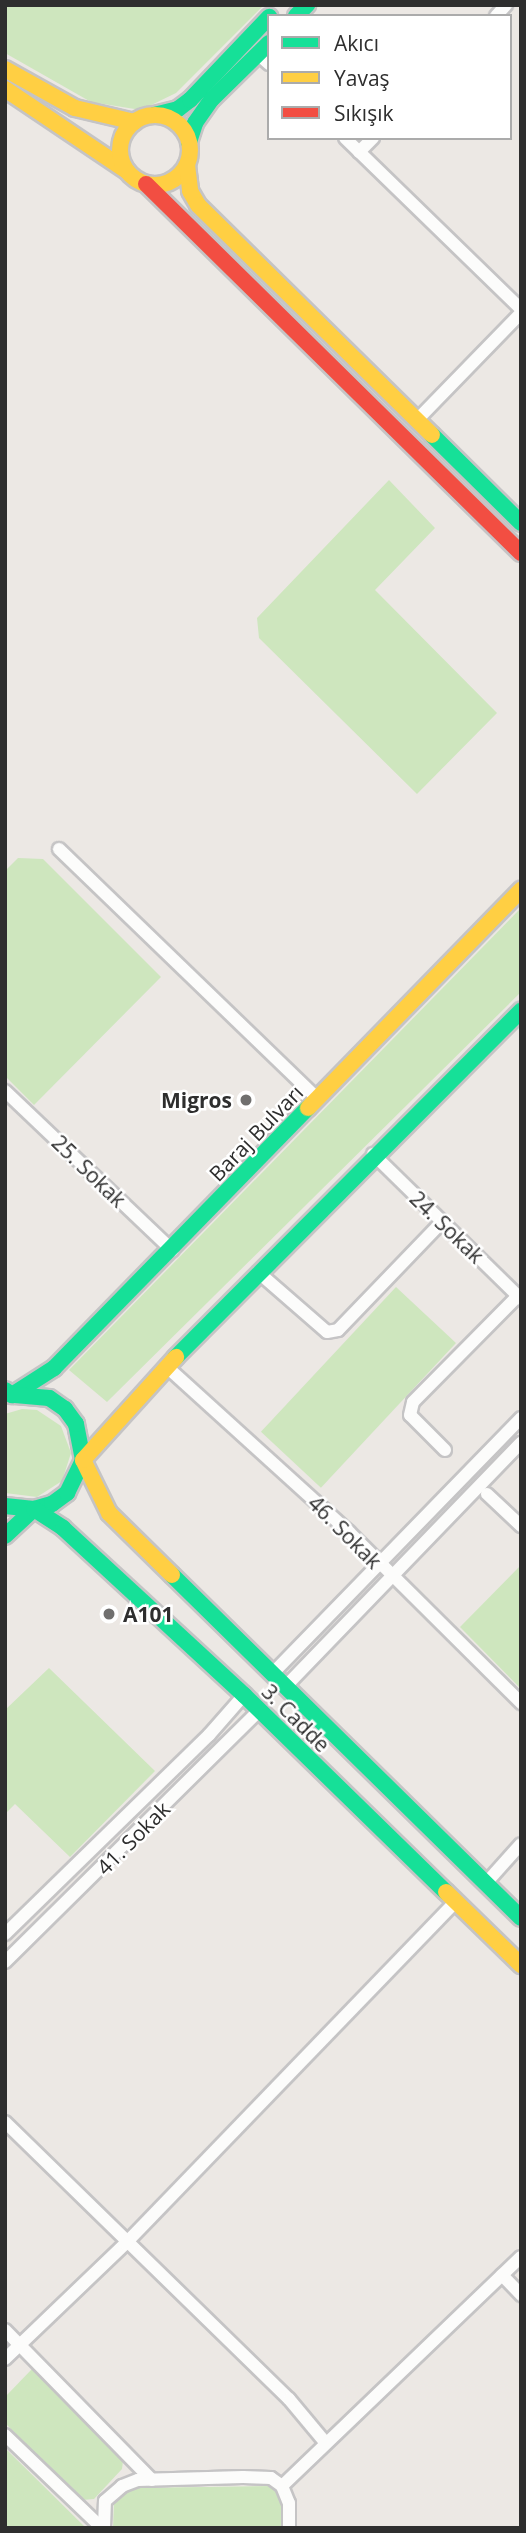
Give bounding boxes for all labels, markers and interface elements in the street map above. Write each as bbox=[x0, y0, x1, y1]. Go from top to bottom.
legend bbox=[267, 14, 512, 140]
text: Akıcı bbox=[334, 29, 379, 57]
text: Yavaş bbox=[334, 64, 390, 92]
text: Sıkışık bbox=[334, 99, 394, 127]
street label: Baraj Bulvarı bbox=[204, 1080, 308, 1186]
place label: Migros bbox=[161, 1087, 232, 1113]
marker: Migros bbox=[238, 1092, 254, 1108]
street label: 25. Sokak bbox=[47, 1130, 131, 1212]
street label: 24. Sokak bbox=[405, 1186, 489, 1268]
street label: 46. Sokak bbox=[303, 1490, 387, 1574]
place label: A101 bbox=[123, 1601, 174, 1627]
marker: A101 bbox=[101, 1606, 117, 1622]
street label: 3. Cadde bbox=[257, 1679, 335, 1757]
street label: 41. Sokak bbox=[91, 1796, 175, 1880]

